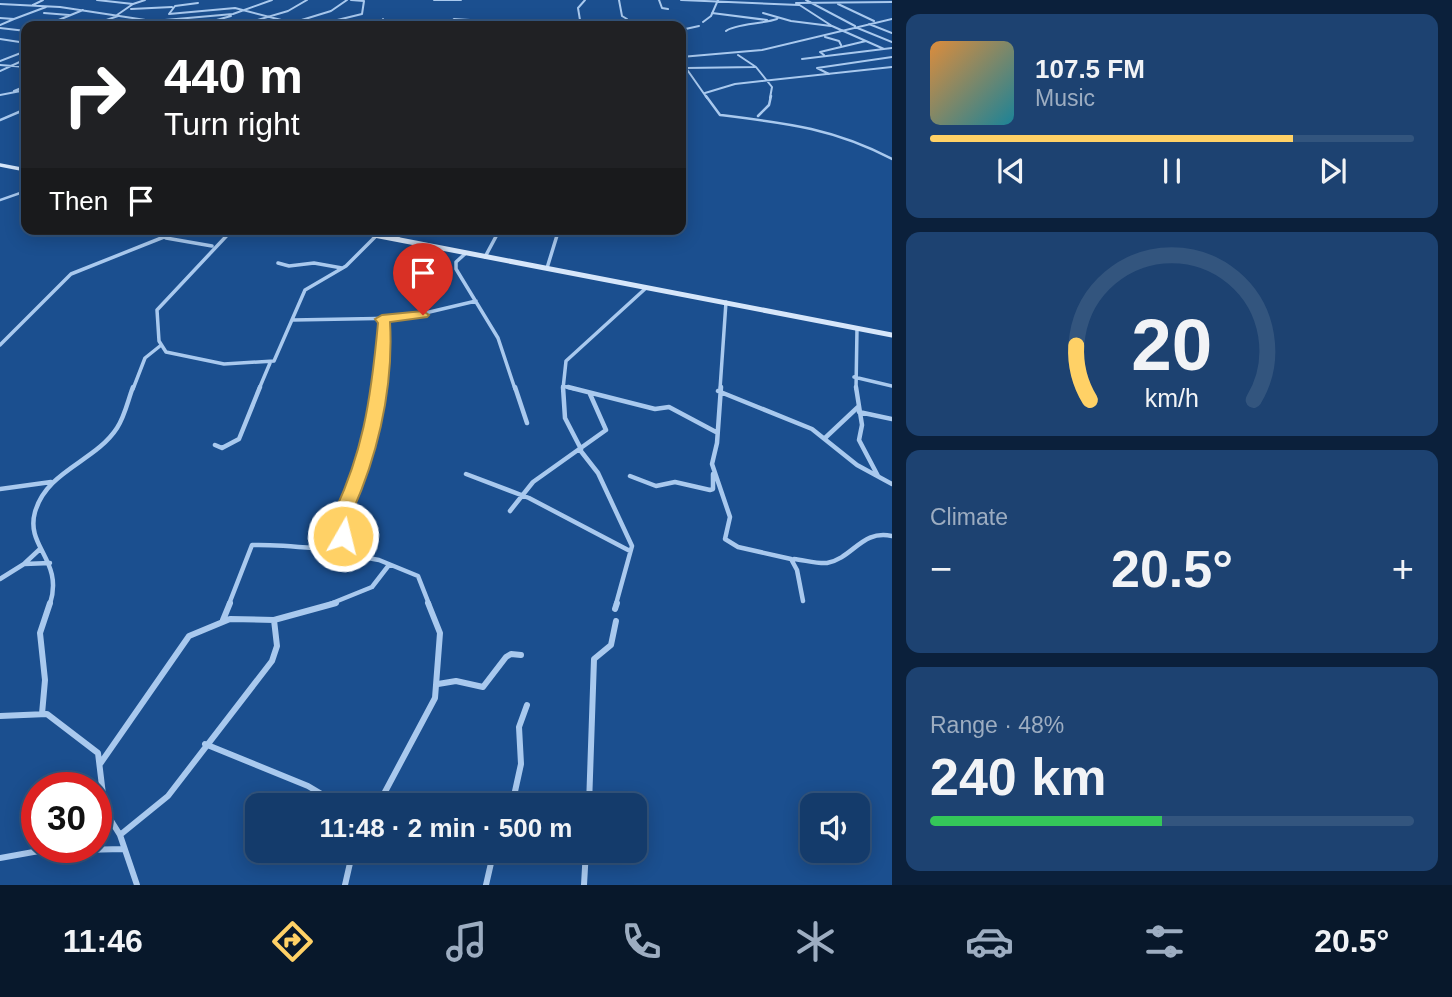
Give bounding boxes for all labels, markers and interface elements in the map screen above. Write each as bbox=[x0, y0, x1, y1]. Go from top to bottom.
icon: right bbox=[49, 49, 140, 140]
text: 440 m bbox=[164, 49, 303, 103]
text: 107.5 FM bbox=[1035, 54, 1145, 84]
text: Music bbox=[1035, 85, 1095, 111]
text: Turn right bbox=[164, 106, 300, 142]
icon: previous bbox=[992, 152, 1030, 190]
icon: pause bbox=[1153, 152, 1191, 190]
icon: next bbox=[1314, 152, 1352, 190]
icon: arrive bbox=[122, 182, 160, 220]
text: Then bbox=[49, 186, 108, 216]
pin bbox=[393, 243, 453, 315]
icon: arrive bbox=[404, 254, 442, 292]
text: 20 bbox=[1132, 304, 1212, 385]
text: km/h bbox=[1145, 383, 1199, 411]
position arrow bbox=[306, 499, 380, 573]
text: Climate bbox=[930, 504, 1008, 530]
text: 20.5° bbox=[1111, 540, 1233, 598]
text: − bbox=[930, 548, 952, 590]
text: + bbox=[1392, 548, 1414, 590]
text: Range · 48% bbox=[930, 712, 1064, 738]
text: 240 km bbox=[930, 748, 1106, 806]
speed limit sign: 30 bbox=[21, 772, 112, 863]
map controls bbox=[800, 793, 870, 863]
button: sound bbox=[800, 793, 870, 863]
text: 11:48 · 2 min · 500 m bbox=[320, 813, 572, 843]
icon: directions bbox=[268, 917, 317, 966]
icon: music bbox=[442, 917, 491, 966]
icon: phone bbox=[617, 917, 666, 966]
icon: climate bbox=[791, 917, 840, 966]
icon: car bbox=[965, 917, 1014, 966]
icon: filters bbox=[1140, 917, 1189, 966]
text: 11:46 bbox=[63, 923, 143, 959]
text: 20.5° bbox=[1314, 923, 1389, 959]

